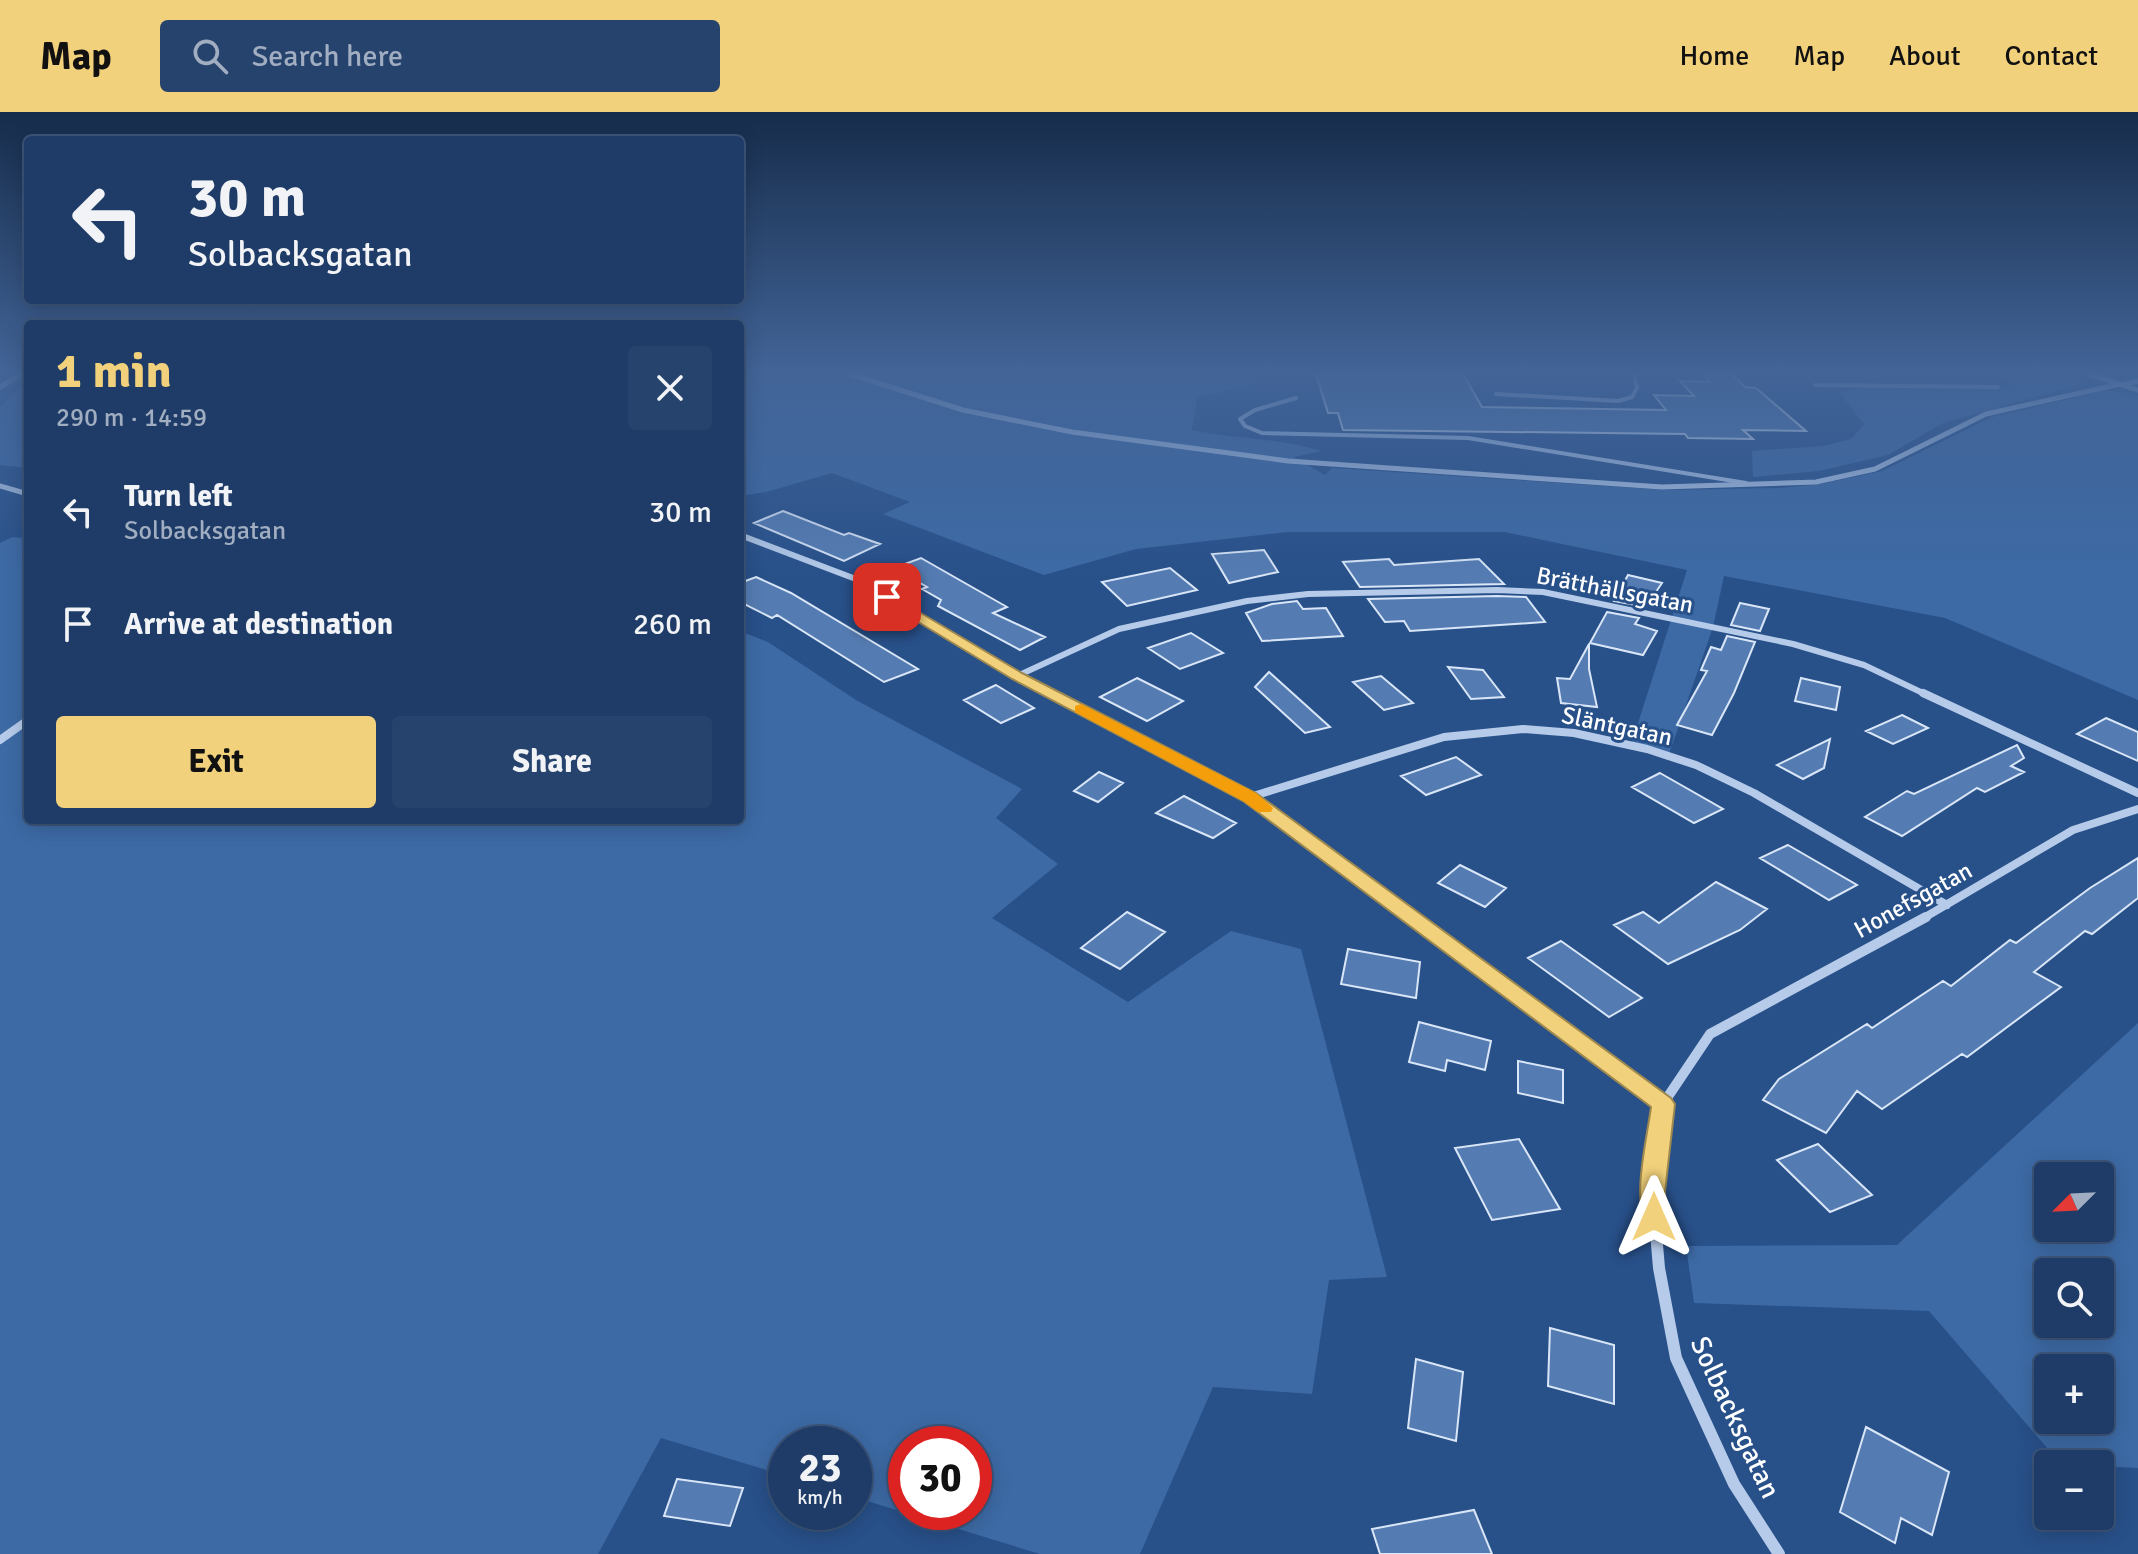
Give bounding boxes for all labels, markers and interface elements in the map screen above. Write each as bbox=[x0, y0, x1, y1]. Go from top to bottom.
search box bbox=[160, 20, 720, 92]
text: Map bbox=[40, 33, 112, 80]
icon: search bbox=[188, 34, 232, 78]
text: Search here bbox=[252, 38, 403, 75]
text: Home bbox=[1680, 39, 1749, 73]
text: Map bbox=[1793, 39, 1845, 73]
text: About bbox=[1889, 39, 1961, 73]
text: Contact bbox=[2005, 39, 2098, 73]
text: 30 m bbox=[188, 163, 306, 232]
icon: left bbox=[56, 168, 160, 272]
text: Solbacksgatan bbox=[188, 232, 413, 277]
text: 1 min bbox=[56, 342, 172, 401]
button: close bbox=[628, 346, 712, 430]
text: 290 m · 14:59 bbox=[56, 402, 207, 434]
text: Turn left bbox=[124, 478, 233, 515]
icon: left bbox=[56, 490, 100, 534]
text: 30 m bbox=[649, 494, 712, 531]
text: Solbacksgatan bbox=[124, 515, 286, 547]
street label: Brätthällsgatan bbox=[1534, 560, 1696, 620]
pin bbox=[853, 563, 921, 631]
icon: arrive bbox=[865, 575, 909, 619]
icon: arrive bbox=[56, 602, 100, 646]
text: Arrive at destination bbox=[124, 606, 393, 643]
text: 260 m bbox=[633, 606, 712, 643]
street label: Släntgatan bbox=[1559, 700, 1675, 752]
button: Exit bbox=[56, 716, 376, 808]
button: Share bbox=[392, 716, 712, 808]
street label: Honefsgatan bbox=[1849, 855, 1977, 945]
north arrow bbox=[2034, 1162, 2114, 1242]
map controls bbox=[2034, 1162, 2114, 1530]
position arrow bbox=[1612, 1175, 1696, 1259]
button: search bbox=[2034, 1258, 2114, 1338]
street label: Solbacksgatan bbox=[1683, 1331, 1787, 1504]
button: + bbox=[2034, 1354, 2114, 1434]
speed limit sign: 30 bbox=[888, 1426, 992, 1530]
text: 23 bbox=[798, 1443, 842, 1493]
button: − bbox=[2034, 1450, 2114, 1530]
text: km/h bbox=[797, 1485, 843, 1510]

